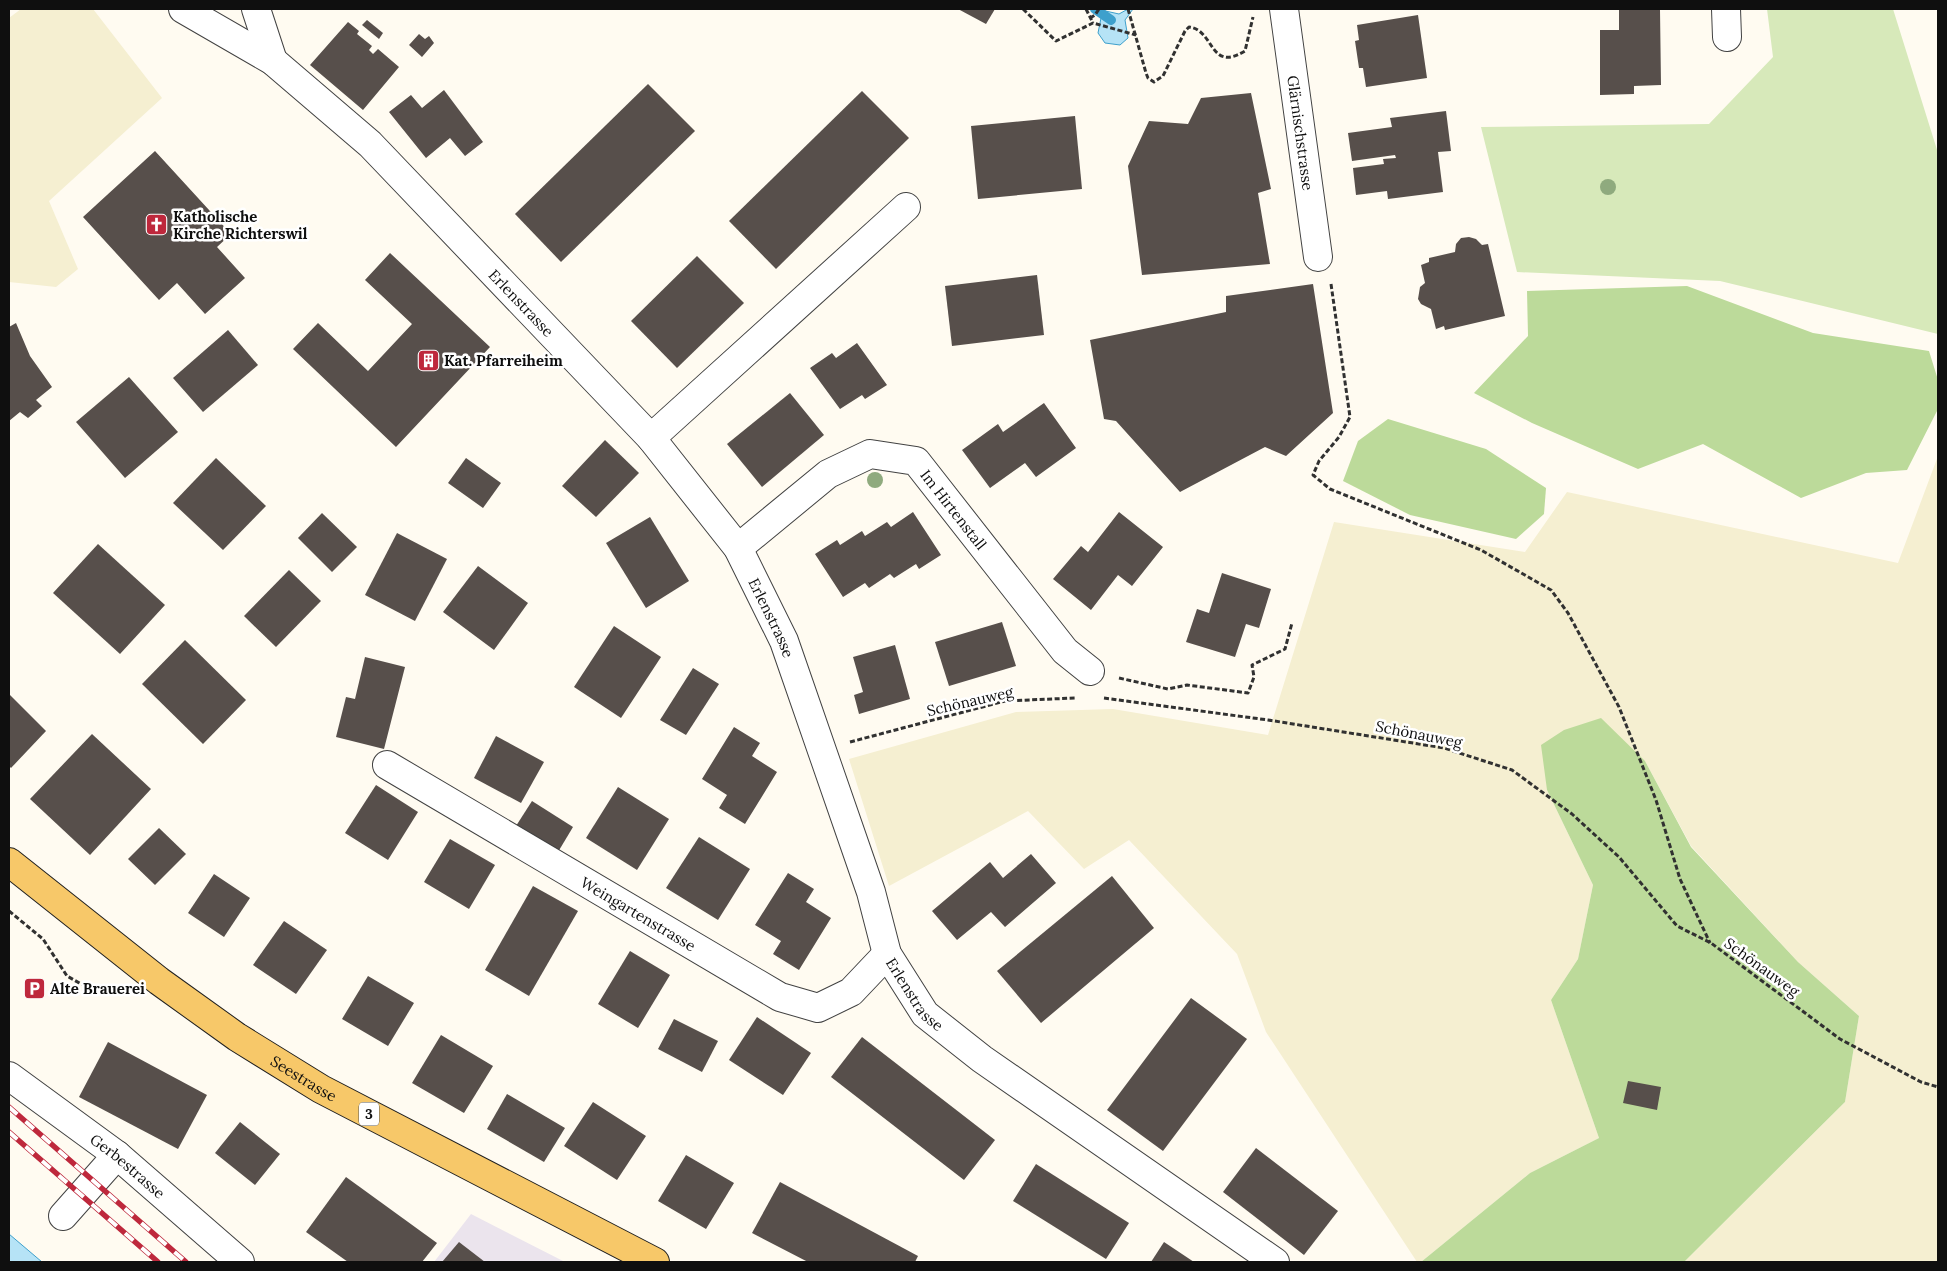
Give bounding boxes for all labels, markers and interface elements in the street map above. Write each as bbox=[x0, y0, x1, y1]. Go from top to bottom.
street label: Glärnischstrasse bbox=[1284, 74, 1318, 192]
place label: Katholische Kirche Richterswil bbox=[173, 207, 308, 243]
church icon: Katholische Kirche Richterswil bbox=[145, 213, 169, 237]
street label: Erlenstrasse bbox=[485, 265, 558, 340]
building icon: Kat. Pfarreiheim bbox=[416, 348, 440, 372]
place label: Kat. Pfarreiheim bbox=[444, 351, 563, 370]
street label: Im Hirtenstall bbox=[917, 466, 991, 553]
street label: Erlenstrasse bbox=[745, 575, 798, 660]
street label: Schönauweg bbox=[925, 682, 1016, 720]
street label: Schönauweg bbox=[1374, 716, 1465, 752]
street label: Weingartenstrasse bbox=[577, 872, 699, 955]
street label: Schönauweg bbox=[1721, 933, 1804, 1001]
street label: Erlenstrasse bbox=[882, 954, 947, 1034]
parking icon: Alte Brauerei bbox=[22, 976, 46, 1000]
place label: Alte Brauerei bbox=[50, 979, 145, 998]
street label: Seestrasse bbox=[267, 1051, 340, 1105]
road number: 3 bbox=[359, 1102, 379, 1126]
street label: Gerbestrasse bbox=[87, 1129, 169, 1202]

